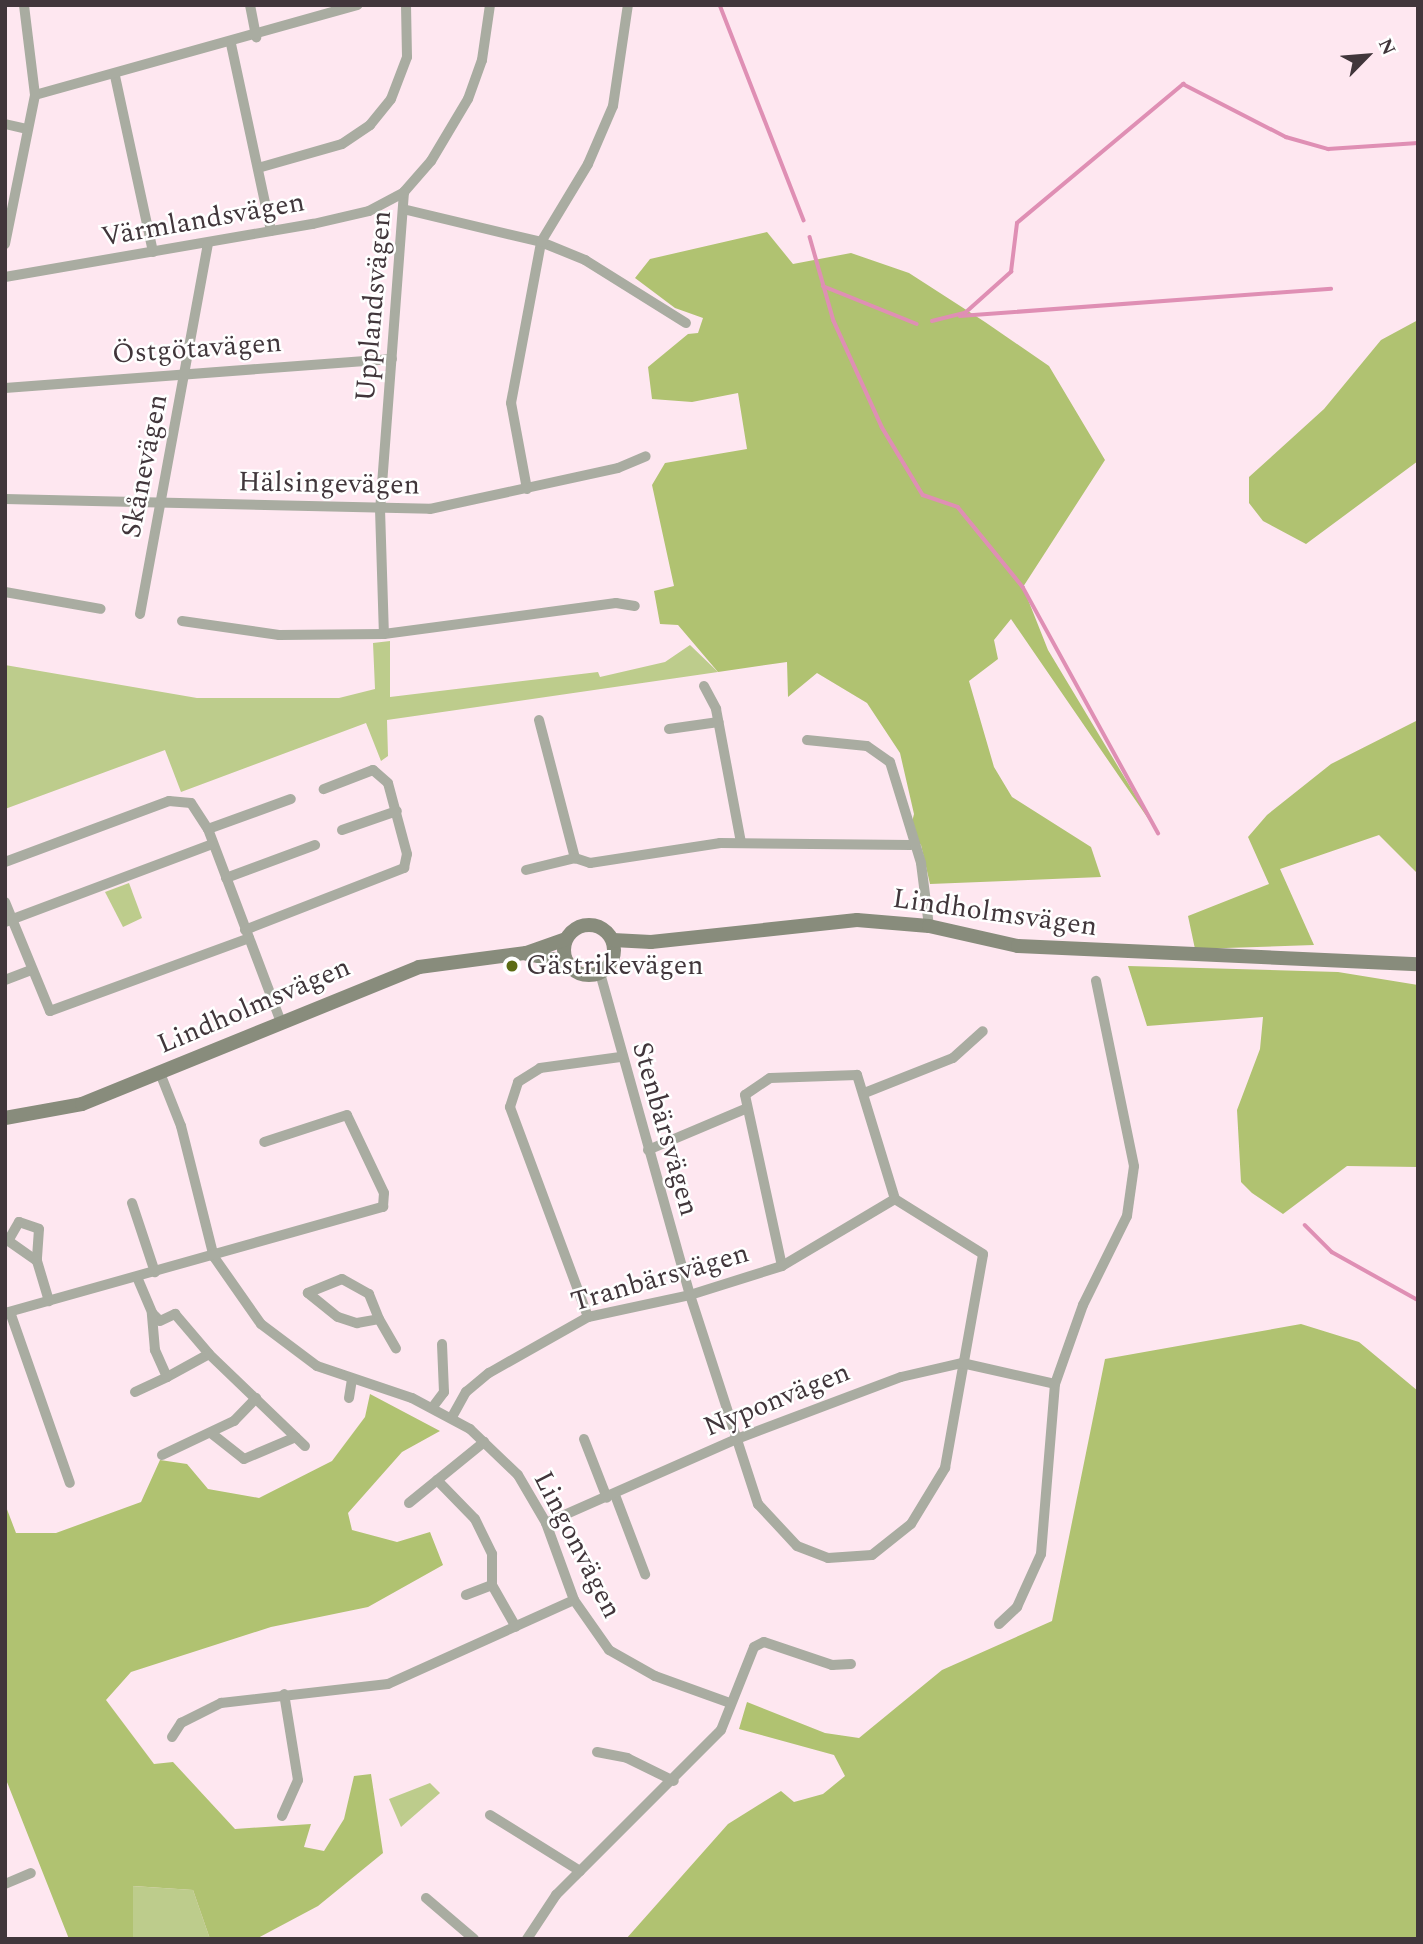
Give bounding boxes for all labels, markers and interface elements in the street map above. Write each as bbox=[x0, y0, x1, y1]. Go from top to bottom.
north arrow bbox=[1332, 21, 1402, 91]
text: N bbox=[1370, 34, 1403, 60]
street label: Värmlandsvägen bbox=[99, 186, 307, 254]
street label: Upplandsvägen bbox=[349, 209, 399, 403]
street label: Östgötavägen bbox=[111, 326, 283, 372]
street label: Skånevägen bbox=[115, 391, 175, 541]
street label: Hälsingevägen bbox=[238, 466, 420, 502]
street label: Lindholmsvägen bbox=[891, 882, 1099, 944]
place label: Gästrikevägen bbox=[526, 949, 704, 983]
street label: Lindholmsvägen bbox=[153, 950, 355, 1062]
marker: Gästrikevägen bbox=[504, 958, 520, 974]
street label: Stenbärsvägen bbox=[624, 1038, 706, 1220]
street label: Tranbärsvägen bbox=[567, 1237, 753, 1319]
street label: Nyponvägen bbox=[699, 1355, 855, 1445]
street label: Lingonvägen bbox=[526, 1466, 628, 1624]

